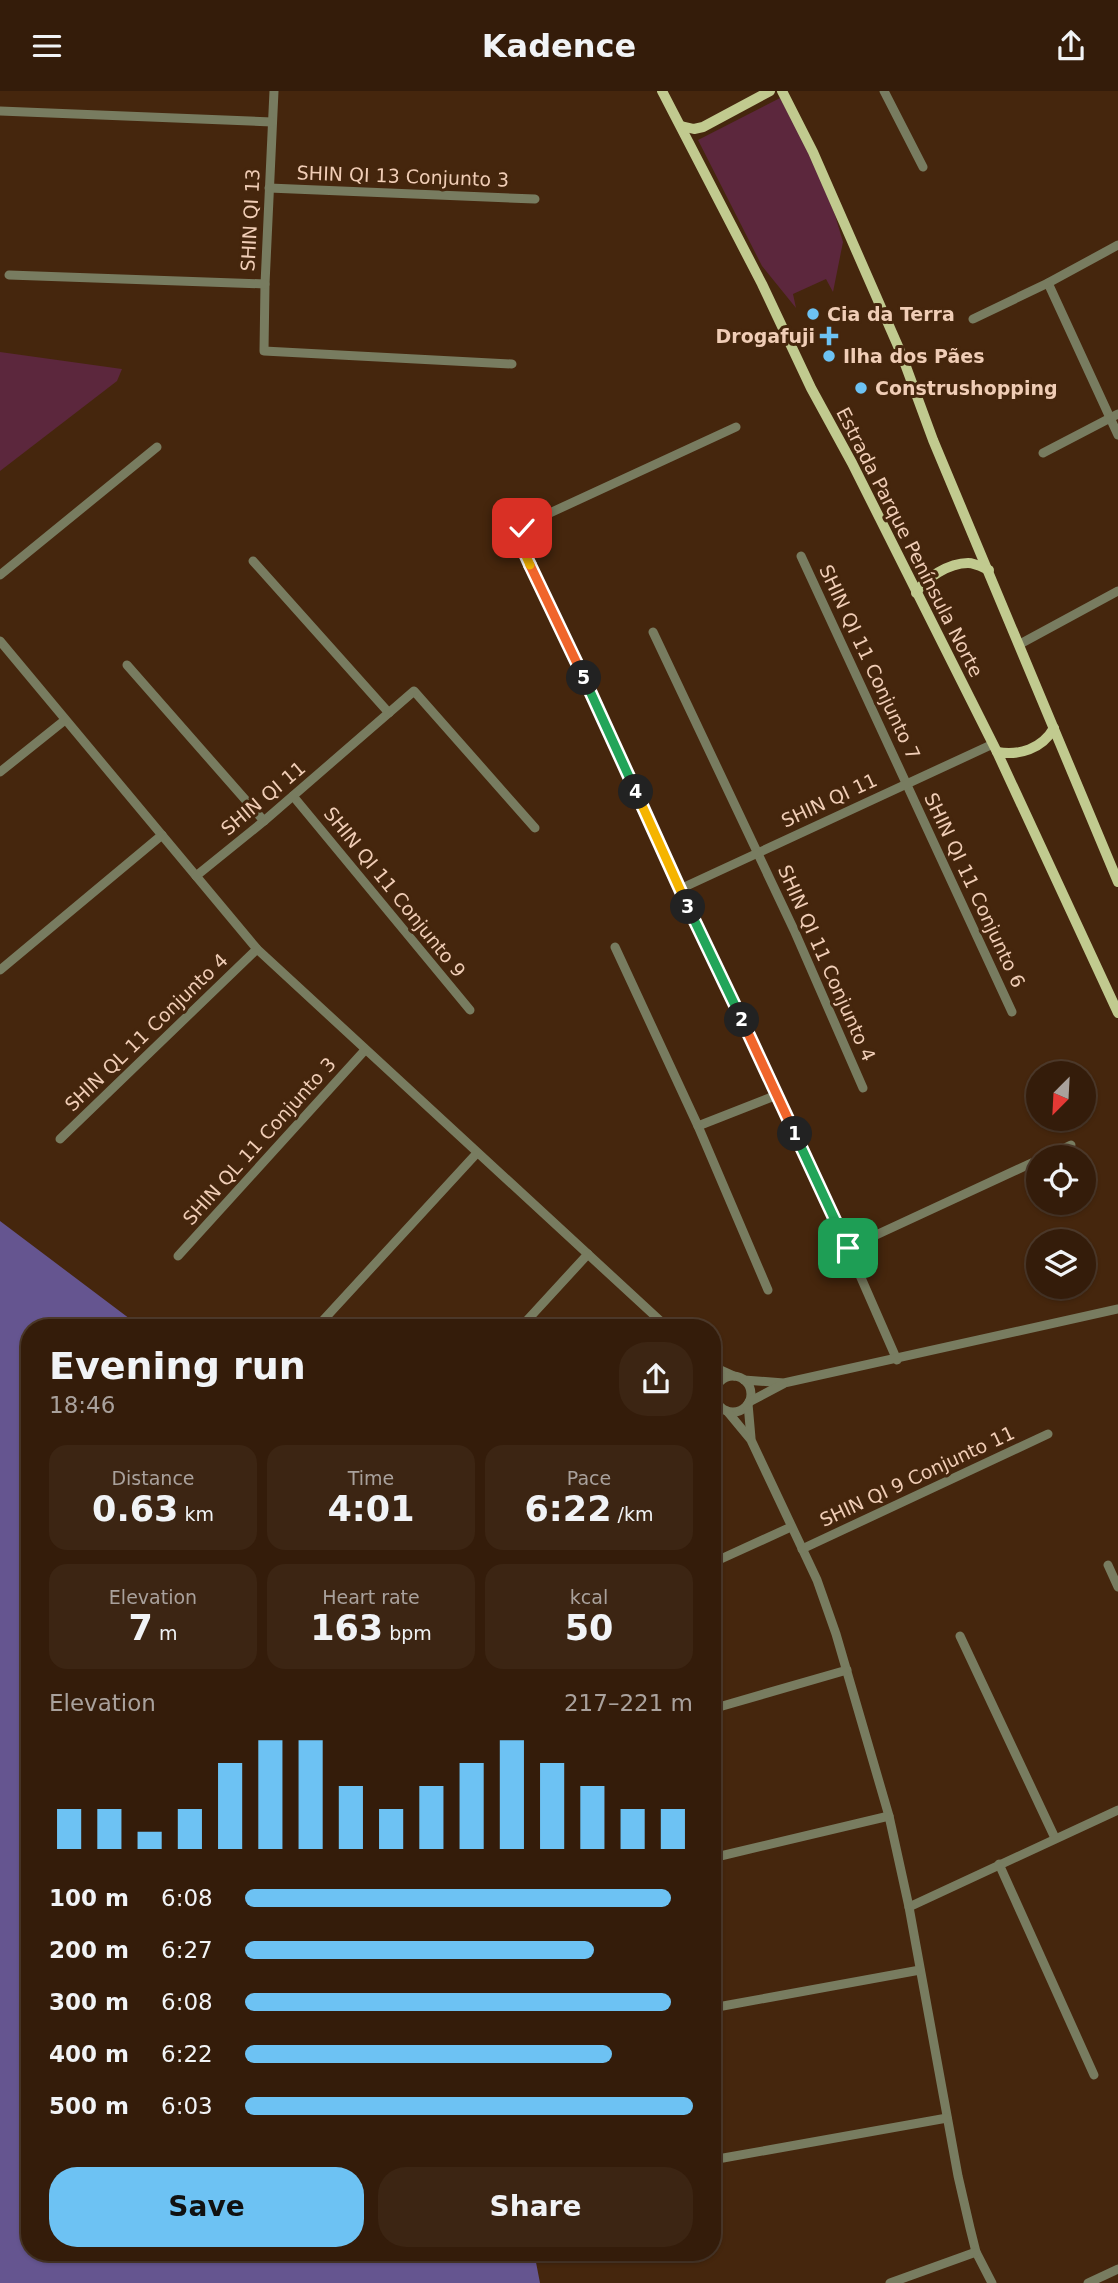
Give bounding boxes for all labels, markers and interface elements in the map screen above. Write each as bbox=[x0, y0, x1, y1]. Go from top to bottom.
icon: menu bbox=[28, 27, 66, 65]
text: Kadence bbox=[482, 27, 636, 65]
icon: share bbox=[1052, 27, 1090, 65]
street label: SHIN QI 13 Conjunto 3 bbox=[296, 161, 510, 191]
street label: SHIN QI 13 bbox=[236, 168, 264, 272]
place label: Cia da Terra bbox=[827, 303, 955, 325]
marker: Cia da Terra bbox=[805, 306, 821, 322]
place label: Drogafuji bbox=[716, 325, 815, 347]
marker: Drogafuji bbox=[821, 328, 837, 344]
place label: Ilha dos Pães bbox=[843, 345, 985, 367]
marker: Ilha dos Pães bbox=[821, 348, 837, 364]
place label: Construshopping bbox=[875, 377, 1058, 399]
marker: Construshopping bbox=[853, 380, 869, 396]
street label: Estrada Parque Península Norte bbox=[832, 404, 988, 680]
pin bbox=[492, 498, 552, 558]
icon: check bbox=[503, 509, 541, 547]
street label: SHIN QI 11 Conjunto 7 bbox=[815, 561, 925, 763]
pin: 5 bbox=[566, 661, 602, 695]
text: 5 bbox=[577, 666, 590, 688]
street label: SHIN QI 11 bbox=[216, 756, 310, 840]
street label: SHIN QI 11 bbox=[778, 768, 880, 832]
pin: 4 bbox=[618, 775, 654, 809]
text: 4 bbox=[629, 780, 642, 802]
street label: SHIN QI 11 Conjunto 6 bbox=[920, 789, 1030, 991]
street label: SHIN QI 11 Conjunto 9 bbox=[320, 802, 470, 982]
street label: SHIN QI 11 Conjunto 4 bbox=[774, 861, 880, 1065]
pin: 3 bbox=[670, 889, 706, 925]
text: 3 bbox=[681, 895, 694, 917]
street label: SHIN QL 11 Conjunto 4 bbox=[60, 949, 232, 1115]
pin: 2 bbox=[724, 1003, 760, 1037]
text: 2 bbox=[735, 1008, 748, 1030]
street label: SHIN QL 11 Conjunto 3 bbox=[178, 1053, 340, 1229]
north arrow bbox=[1026, 1061, 1096, 1131]
map controls bbox=[1026, 1061, 1096, 1299]
pin: 1 bbox=[778, 1117, 812, 1151]
text: 1 bbox=[788, 1122, 801, 1144]
button: locate bbox=[1026, 1145, 1096, 1215]
pin bbox=[818, 1218, 878, 1278]
icon: arrive bbox=[829, 1229, 867, 1267]
button: layers bbox=[1026, 1229, 1096, 1299]
button: share bbox=[619, 1342, 693, 1416]
text: Evening run bbox=[49, 1344, 306, 1388]
text: 18:46 bbox=[49, 1392, 115, 1418]
street label: SHIN QI 9 Conjunto 11 bbox=[816, 1421, 1018, 1531]
text: Distance bbox=[111, 1467, 195, 1489]
text: Time bbox=[348, 1467, 394, 1489]
text: Pace bbox=[567, 1467, 611, 1489]
text: 0.63 bbox=[92, 1489, 178, 1529]
text: 4:01 bbox=[327, 1489, 415, 1529]
text: 6:22 bbox=[524, 1489, 612, 1529]
text: km bbox=[178, 1503, 214, 1525]
text: /km bbox=[612, 1503, 654, 1525]
text: Elevation bbox=[109, 1586, 197, 1608]
text: Heart rate bbox=[322, 1586, 420, 1608]
text: kcal bbox=[570, 1586, 608, 1608]
text: 7 bbox=[129, 1608, 153, 1648]
text: 163 bbox=[310, 1608, 383, 1648]
text: 50 bbox=[565, 1608, 613, 1648]
text: m bbox=[153, 1622, 177, 1644]
text: bpm bbox=[383, 1622, 432, 1644]
text: Elevation bbox=[49, 1690, 156, 1716]
text: 217–221 m bbox=[564, 1690, 693, 1716]
text: 100 m bbox=[49, 1885, 129, 1911]
text: 6:08 bbox=[161, 1885, 213, 1911]
text: 200 m bbox=[49, 1937, 129, 1963]
text: 6:27 bbox=[161, 1937, 213, 1963]
text: 300 m bbox=[49, 1989, 129, 2015]
text: 6:08 bbox=[161, 1989, 213, 2015]
text: 400 m bbox=[49, 2041, 129, 2067]
text: 6:22 bbox=[161, 2041, 213, 2067]
text: 500 m bbox=[49, 2093, 129, 2119]
text: 6:03 bbox=[161, 2093, 213, 2119]
button: Save bbox=[49, 2167, 364, 2247]
button: Share bbox=[378, 2167, 693, 2247]

